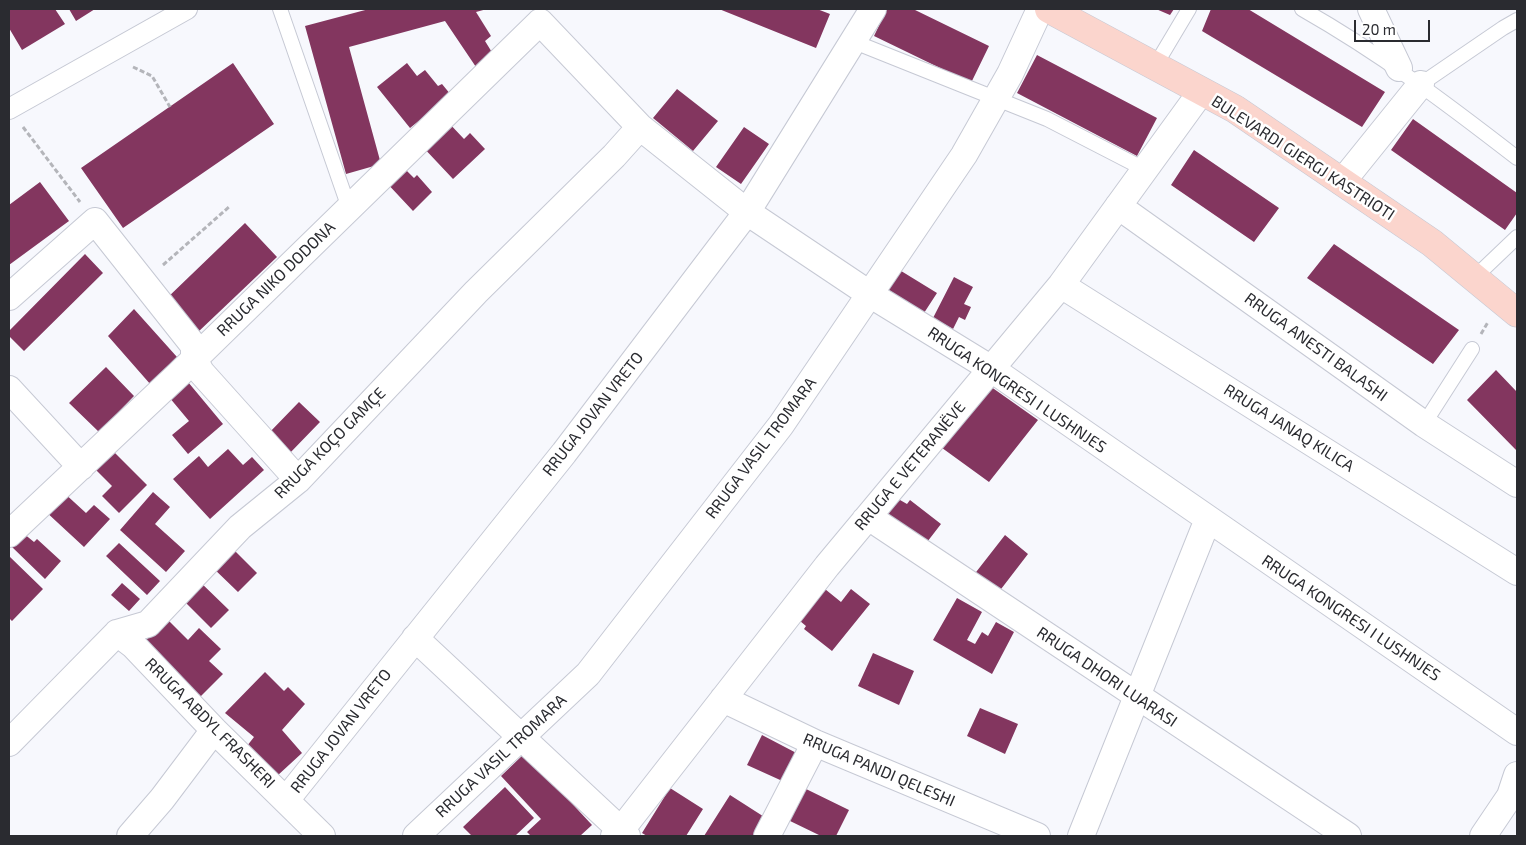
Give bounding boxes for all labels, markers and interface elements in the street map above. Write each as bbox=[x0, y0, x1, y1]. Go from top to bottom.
scale bar bbox=[1356, 10, 1432, 42]
text: 20 m bbox=[1362, 20, 1396, 38]
street label: BULEVARDI GJERGJ KASTRIOTI bbox=[1208, 92, 1398, 224]
street label: RRUGA NIKO DODONA bbox=[213, 218, 339, 340]
street label: RRUGA ANESTI BALASHI bbox=[1241, 289, 1391, 405]
street label: RRUGA KONGRESI I LUSHNJES bbox=[924, 323, 1110, 457]
street label: RRUGA JOVAN VRETO bbox=[539, 348, 647, 480]
street label: RRUGA VASIL TROMARA bbox=[702, 374, 820, 522]
street label: RRUGA JANAQ KILICA bbox=[1220, 380, 1358, 476]
street label: RRUGA KOÇO GAMÇE bbox=[271, 384, 389, 502]
street label: RRUGA E VETERANËVE bbox=[850, 398, 970, 534]
street label: RRUGA KONGRESI I LUSHNJES bbox=[1258, 551, 1444, 685]
street label: RRUGA DHORI LUARASI bbox=[1033, 623, 1181, 731]
street label: RRUGA ABDYL FRASHERI bbox=[141, 654, 279, 792]
street label: RRUGA JOVAN VRETO bbox=[287, 665, 395, 797]
street label: RRUGA VASIL TROMARA bbox=[432, 690, 570, 822]
street label: RRUGA PANDI QELESHI bbox=[800, 729, 958, 811]

